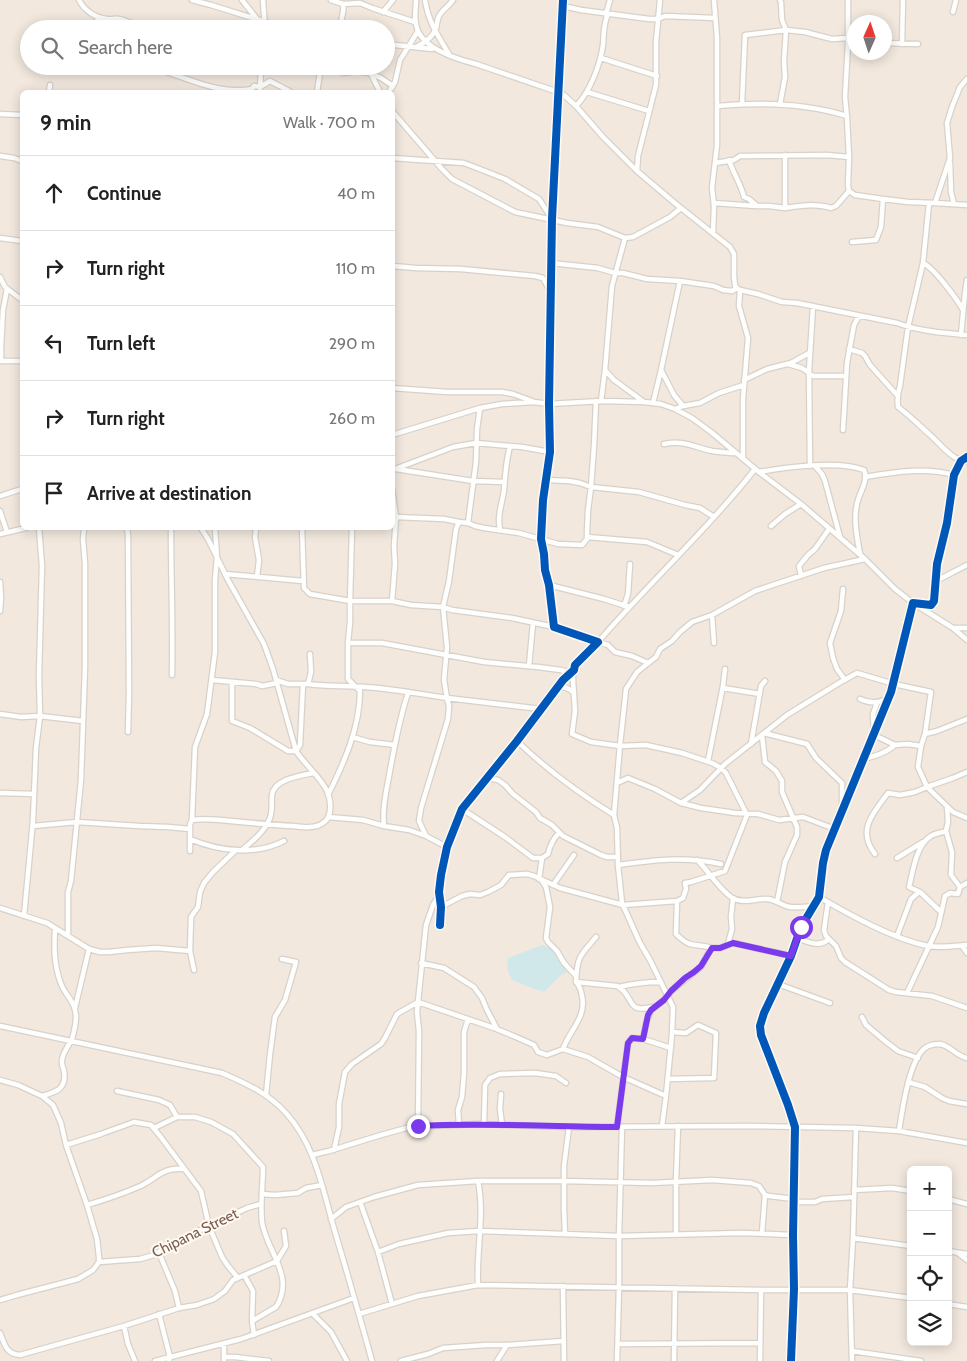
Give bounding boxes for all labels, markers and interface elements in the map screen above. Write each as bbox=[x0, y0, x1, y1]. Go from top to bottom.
north arrow bbox=[847, 15, 892, 60]
search box bbox=[20, 20, 395, 75]
icon: search bbox=[38, 34, 66, 62]
text: Search here bbox=[78, 36, 172, 59]
text: 9 min bbox=[40, 110, 91, 135]
text: Walk · 700 m bbox=[283, 113, 375, 132]
icon: ahead bbox=[40, 179, 68, 207]
text: Continue bbox=[87, 182, 161, 205]
text: 40 m bbox=[337, 184, 375, 203]
icon: right bbox=[40, 254, 68, 282]
text: Turn right bbox=[87, 257, 165, 280]
text: 110 m bbox=[336, 259, 375, 278]
icon: left bbox=[40, 329, 68, 357]
text: Turn left bbox=[87, 332, 155, 355]
text: 290 m bbox=[329, 334, 375, 353]
icon: right bbox=[40, 404, 68, 432]
text: Turn right bbox=[87, 407, 165, 430]
text: 260 m bbox=[329, 409, 375, 428]
icon: arrive bbox=[40, 479, 68, 507]
text: Arrive at destination bbox=[87, 482, 251, 505]
route start bbox=[790, 916, 813, 939]
route end bbox=[407, 1115, 430, 1138]
map controls bbox=[907, 1166, 952, 1346]
button: + bbox=[907, 1166, 952, 1211]
street label: Chipana Street bbox=[149, 1204, 241, 1262]
button: − bbox=[907, 1211, 952, 1256]
button: locate bbox=[907, 1256, 952, 1301]
button: layers bbox=[907, 1301, 952, 1346]

